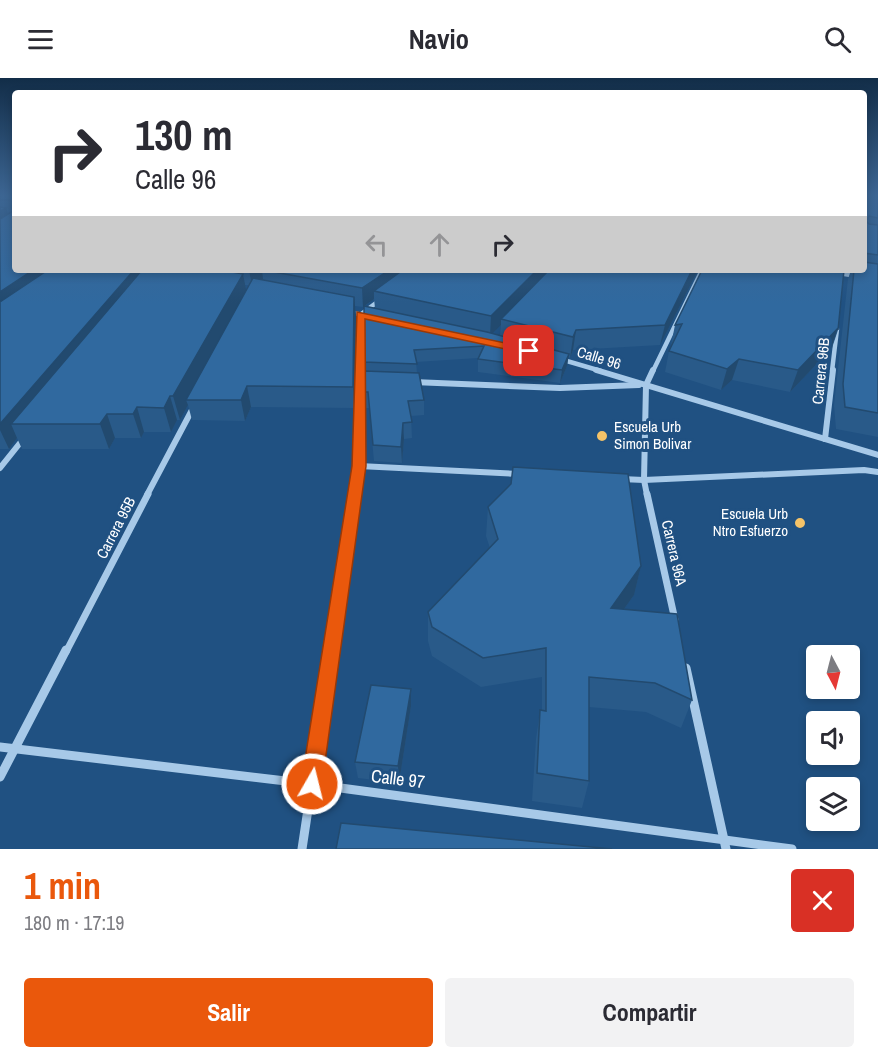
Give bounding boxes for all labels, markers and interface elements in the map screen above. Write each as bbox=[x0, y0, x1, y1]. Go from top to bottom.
text: Navio bbox=[409, 21, 469, 57]
icon: menu bbox=[24, 23, 57, 56]
icon: search bbox=[821, 23, 854, 56]
text: 130 m bbox=[135, 107, 233, 163]
icon: right bbox=[36, 114, 114, 192]
text: Calle 96 bbox=[135, 161, 216, 197]
icon: left bbox=[360, 228, 393, 261]
icon: ahead bbox=[423, 228, 456, 261]
icon: right bbox=[486, 228, 519, 261]
pin bbox=[503, 325, 554, 376]
icon: arrive bbox=[512, 334, 545, 367]
street label: Carrera 96B bbox=[807, 337, 834, 405]
street label: Calle 96 bbox=[574, 341, 624, 374]
place label: Escuela Urb Simon Bolivar bbox=[614, 416, 691, 454]
marker: Escuela Urb Simon Bolivar bbox=[595, 429, 609, 443]
street label: Carrera 95B bbox=[91, 493, 140, 562]
place label: Escuela Urb Ntro Esfuerzo bbox=[713, 503, 788, 541]
marker: Escuela Urb Ntro Esfuerzo bbox=[793, 516, 807, 530]
street label: Carrera 96A bbox=[657, 518, 692, 589]
north arrow bbox=[806, 645, 860, 699]
map controls bbox=[806, 645, 860, 831]
button: sound bbox=[806, 711, 860, 765]
position arrow bbox=[280, 752, 344, 816]
street label: Calle 97 bbox=[370, 763, 426, 794]
button: layers bbox=[806, 777, 860, 831]
text: 1 min bbox=[24, 862, 101, 910]
button: close bbox=[791, 869, 854, 932]
text: 180 m · 17:19 bbox=[24, 909, 124, 936]
button: Salir bbox=[24, 978, 433, 1047]
button: Compartir bbox=[445, 978, 854, 1047]

